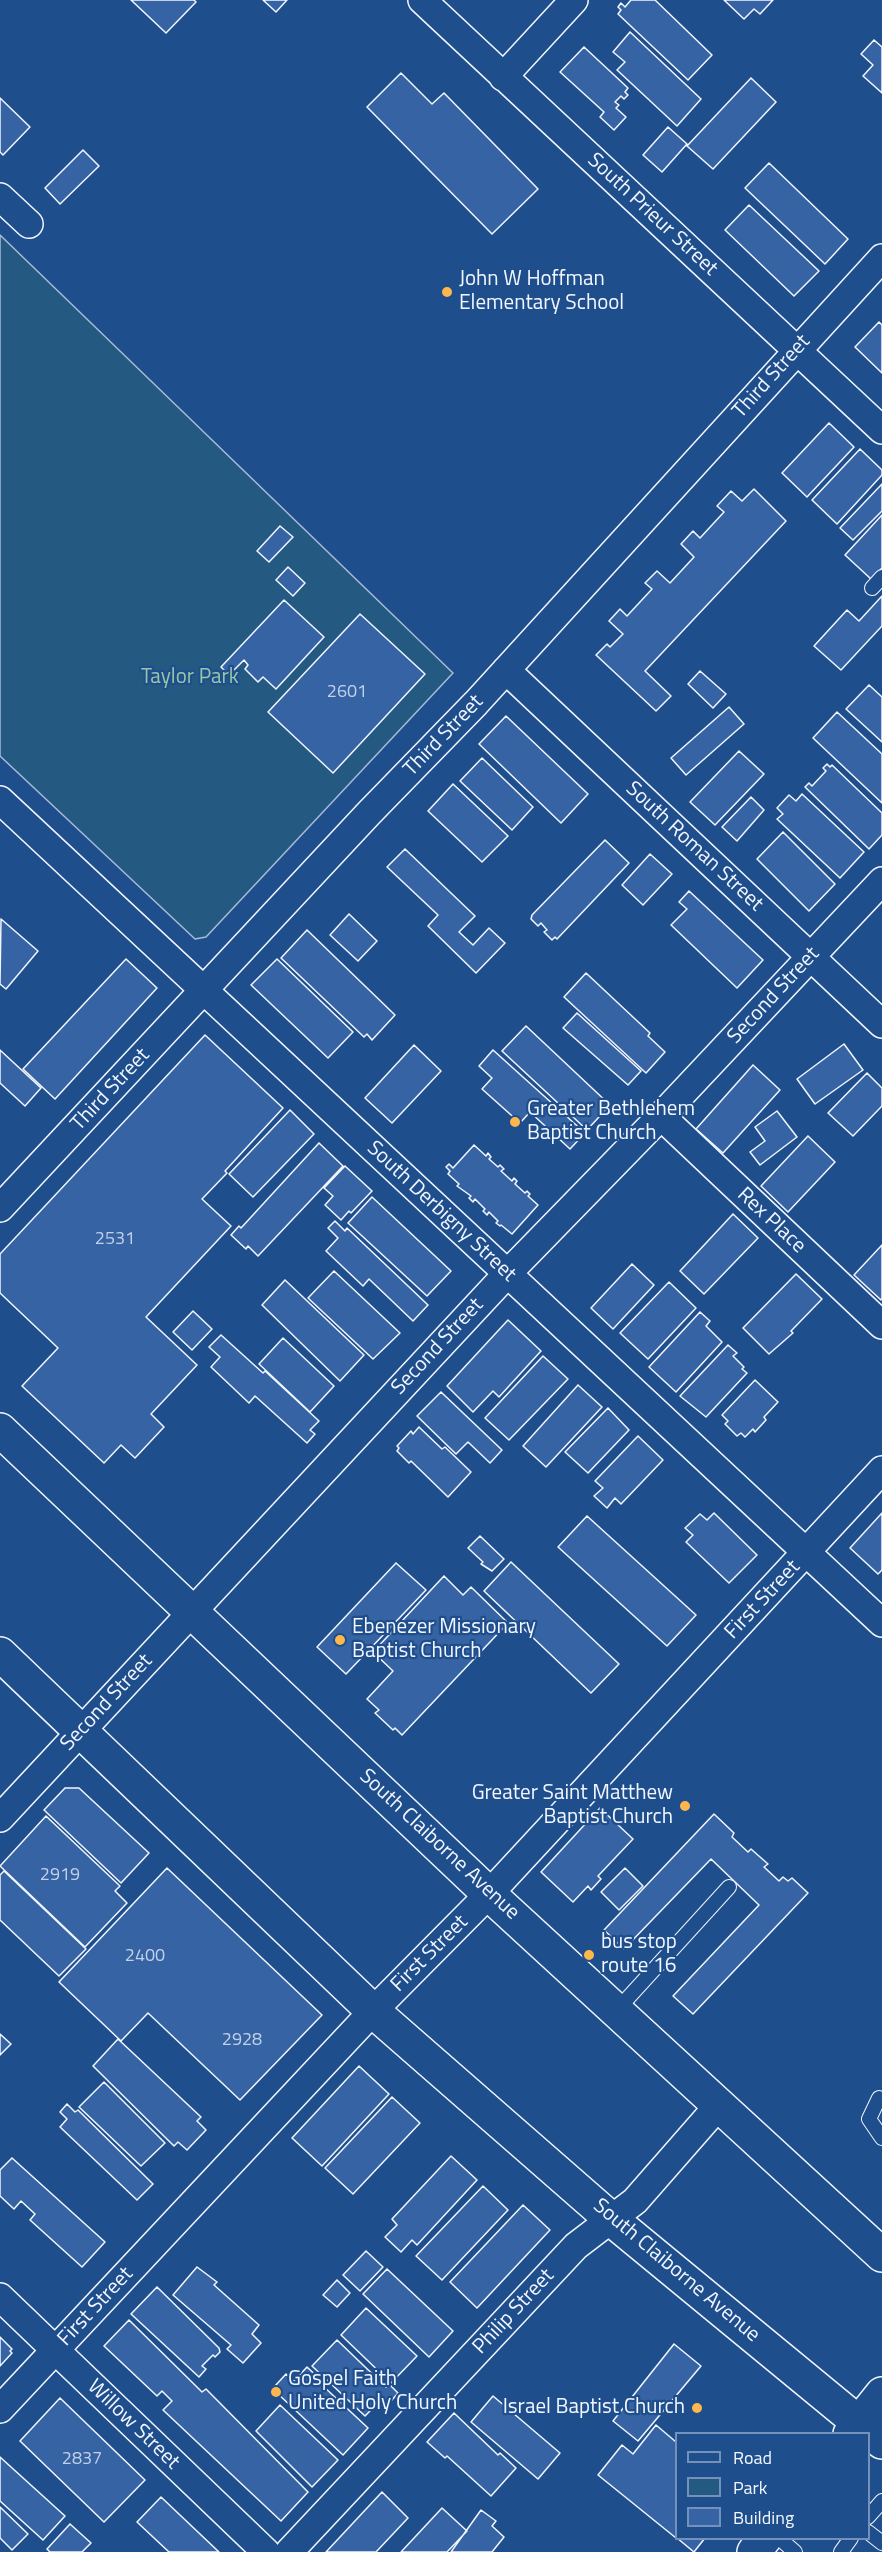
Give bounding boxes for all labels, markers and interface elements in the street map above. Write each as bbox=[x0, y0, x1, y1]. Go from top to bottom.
street label: South Prieur Street bbox=[582, 148, 722, 282]
place label: John W Hoffman Elementary School bbox=[459, 267, 624, 317]
marker: John W Hoffman Elementary School bbox=[440, 285, 454, 299]
street label: Third Street bbox=[728, 330, 816, 424]
park label: Taylor Park bbox=[141, 665, 239, 691]
house number: 2601 bbox=[327, 682, 367, 704]
street label: Third Street bbox=[399, 690, 489, 782]
street label: South Roman Street bbox=[620, 777, 768, 917]
street label: Second Street bbox=[723, 942, 825, 1050]
street label: Third Street bbox=[66, 1043, 156, 1137]
place label: Greater Bethlehem Baptist Church bbox=[527, 1097, 695, 1147]
marker: Greater Bethlehem Baptist Church bbox=[508, 1115, 522, 1129]
street label: South Derbigny Street bbox=[361, 1136, 521, 1288]
street label: Rex Place bbox=[731, 1183, 811, 1259]
house number: 2531 bbox=[95, 1229, 135, 1251]
street label: Second Street bbox=[387, 1293, 489, 1401]
street label: First Street bbox=[720, 1555, 806, 1645]
place label: Ebenezer Missionary Baptist Church bbox=[352, 1615, 536, 1665]
marker: Ebenezer Missionary Baptist Church bbox=[333, 1633, 347, 1647]
street label: Second Street bbox=[56, 1649, 158, 1757]
street label: South Claiborne Avenue bbox=[354, 1764, 524, 1926]
place label: Greater Saint Matthew Baptist Church bbox=[472, 1781, 673, 1831]
marker: Greater Saint Matthew Baptist Church bbox=[678, 1799, 692, 1813]
house number: 2919 bbox=[40, 1865, 80, 1887]
street label: First Street bbox=[386, 1910, 474, 1998]
place label: bus stop route 16 bbox=[601, 1930, 677, 1980]
house number: 2400 bbox=[125, 1946, 165, 1968]
marker: bus stop route 16 bbox=[582, 1948, 596, 1962]
house number: 2928 bbox=[222, 2030, 262, 2052]
street label: South Claiborne Avenue bbox=[588, 2194, 764, 2348]
street label: First Street bbox=[53, 2262, 139, 2352]
street label: Philip Street bbox=[468, 2264, 560, 2360]
place label: Gospel Faith United Holy Church bbox=[288, 2367, 457, 2417]
street label: Willow Street bbox=[82, 2375, 184, 2475]
marker: Gospel Faith United Holy Church bbox=[269, 2385, 283, 2399]
place label: Israel Baptist Church bbox=[503, 2395, 685, 2421]
marker: Israel Baptist Church bbox=[690, 2401, 704, 2415]
legend bbox=[675, 2432, 870, 2540]
text: Road bbox=[733, 2444, 772, 2471]
house number: 2837 bbox=[62, 2449, 102, 2471]
text: Park bbox=[733, 2474, 767, 2501]
text: Building bbox=[733, 2504, 794, 2531]

